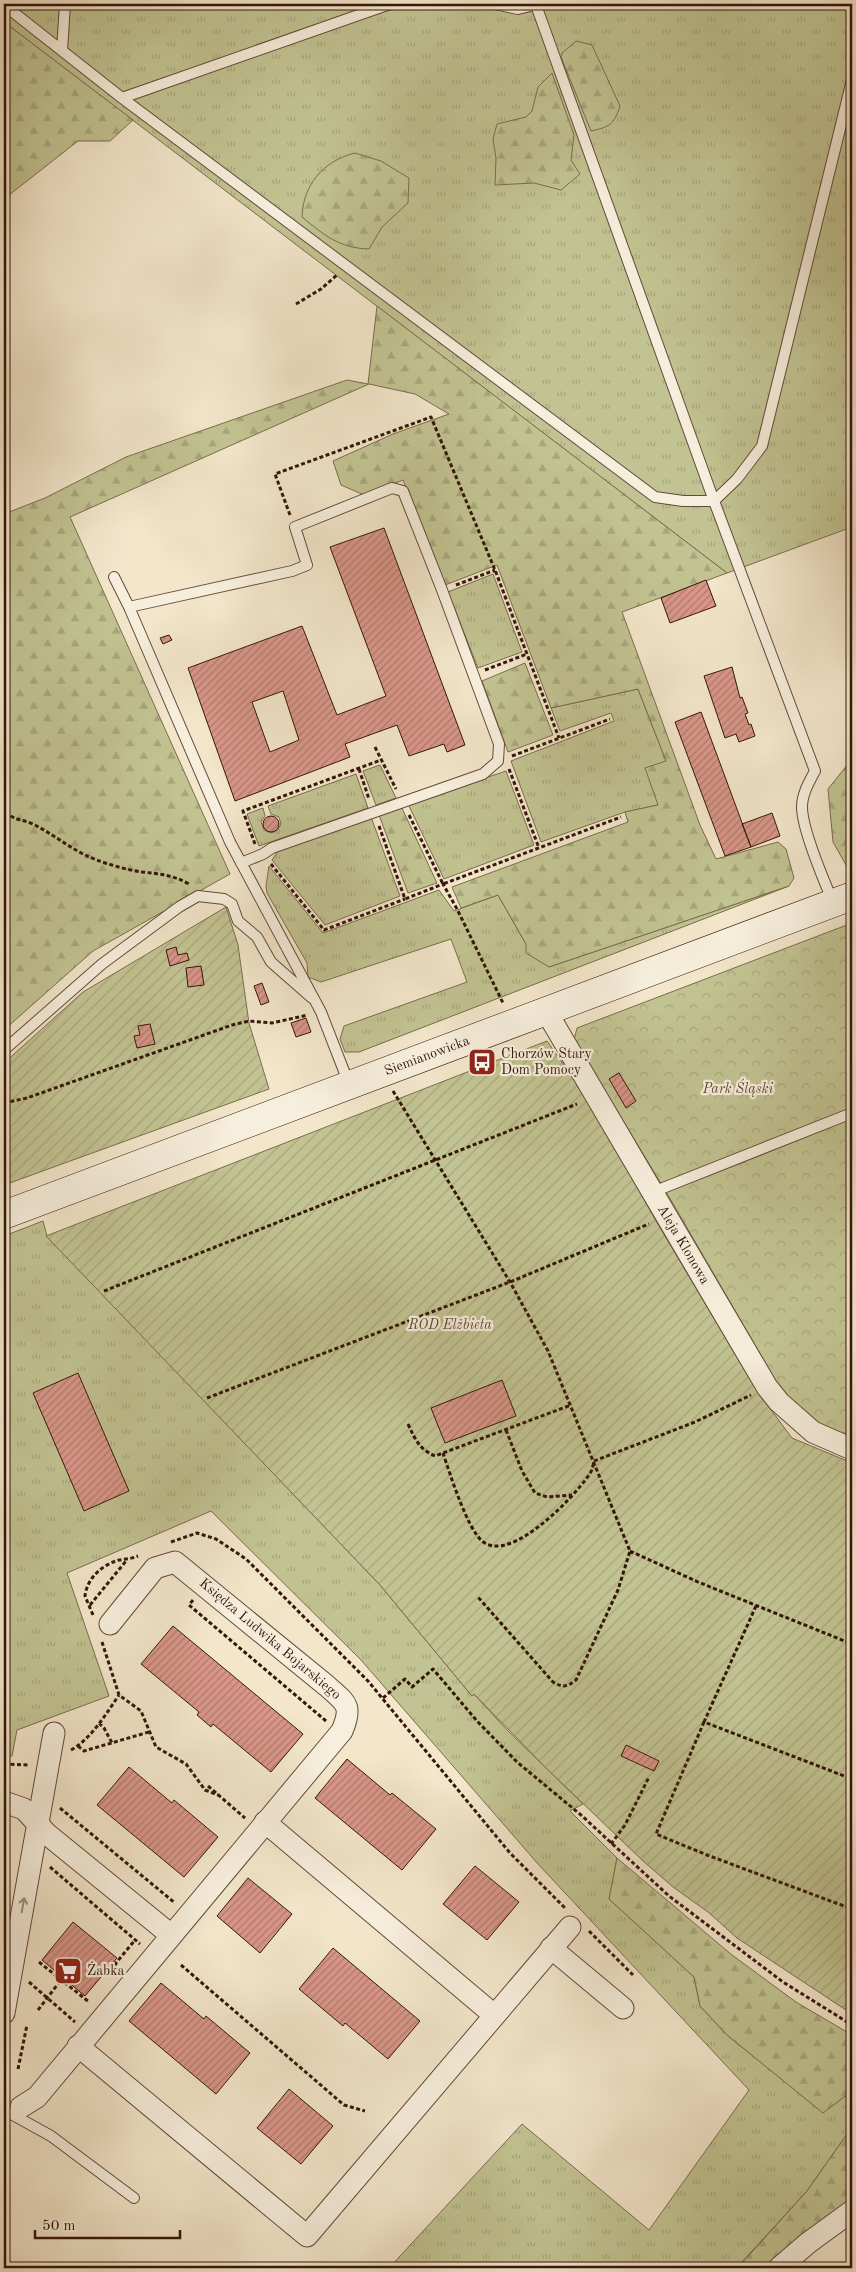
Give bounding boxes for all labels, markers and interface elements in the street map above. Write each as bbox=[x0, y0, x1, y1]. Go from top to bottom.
street label: Siemianowicka bbox=[382, 1033, 472, 1078]
bus stop icon: Chorzów Stary Dom Pomocy bbox=[467, 1047, 497, 1077]
place label: Chorzów Stary Dom Pomocy bbox=[501, 1047, 593, 1077]
park label: Park Śląski bbox=[702, 1078, 774, 1097]
street label: Aleja Klonowa bbox=[655, 1203, 712, 1287]
park label: ROD Elżbieta bbox=[407, 1318, 492, 1332]
street label: Księdza Ludwika Bojarskiego bbox=[197, 1576, 343, 1702]
one-way arrow bbox=[19, 1898, 29, 1914]
supermarket icon: Żabka bbox=[53, 1956, 83, 1986]
place label: Żabka bbox=[87, 1961, 124, 1978]
scale bar bbox=[35, 2207, 180, 2239]
text: 50 m bbox=[42, 2219, 76, 2234]

